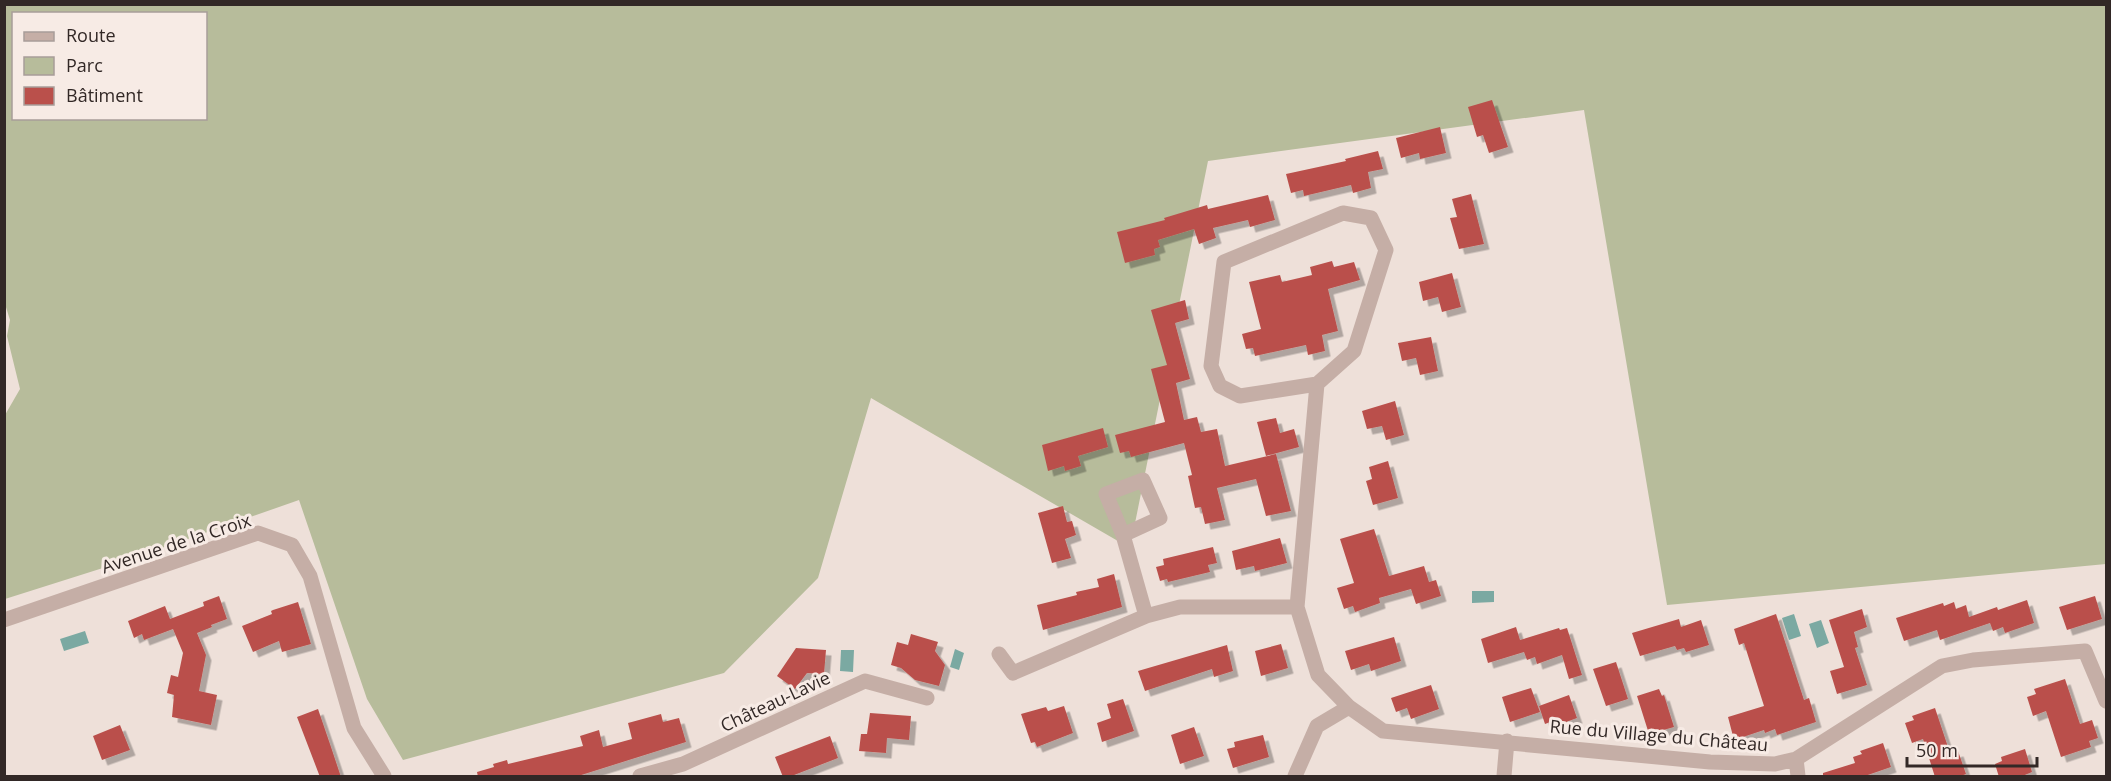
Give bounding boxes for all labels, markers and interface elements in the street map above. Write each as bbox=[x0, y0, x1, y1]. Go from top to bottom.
legend bbox=[12, 12, 207, 120]
text: Route bbox=[66, 23, 116, 47]
text: Parc bbox=[66, 53, 103, 77]
text: Bâtiment bbox=[66, 83, 143, 107]
street label: Avenue de la Croix bbox=[98, 507, 254, 578]
street label: Château-Lavie bbox=[716, 665, 834, 737]
street label: Rue du Village du Château bbox=[1549, 713, 1769, 757]
scale bar bbox=[1907, 730, 2038, 768]
text: 50 m bbox=[1916, 738, 1958, 762]

